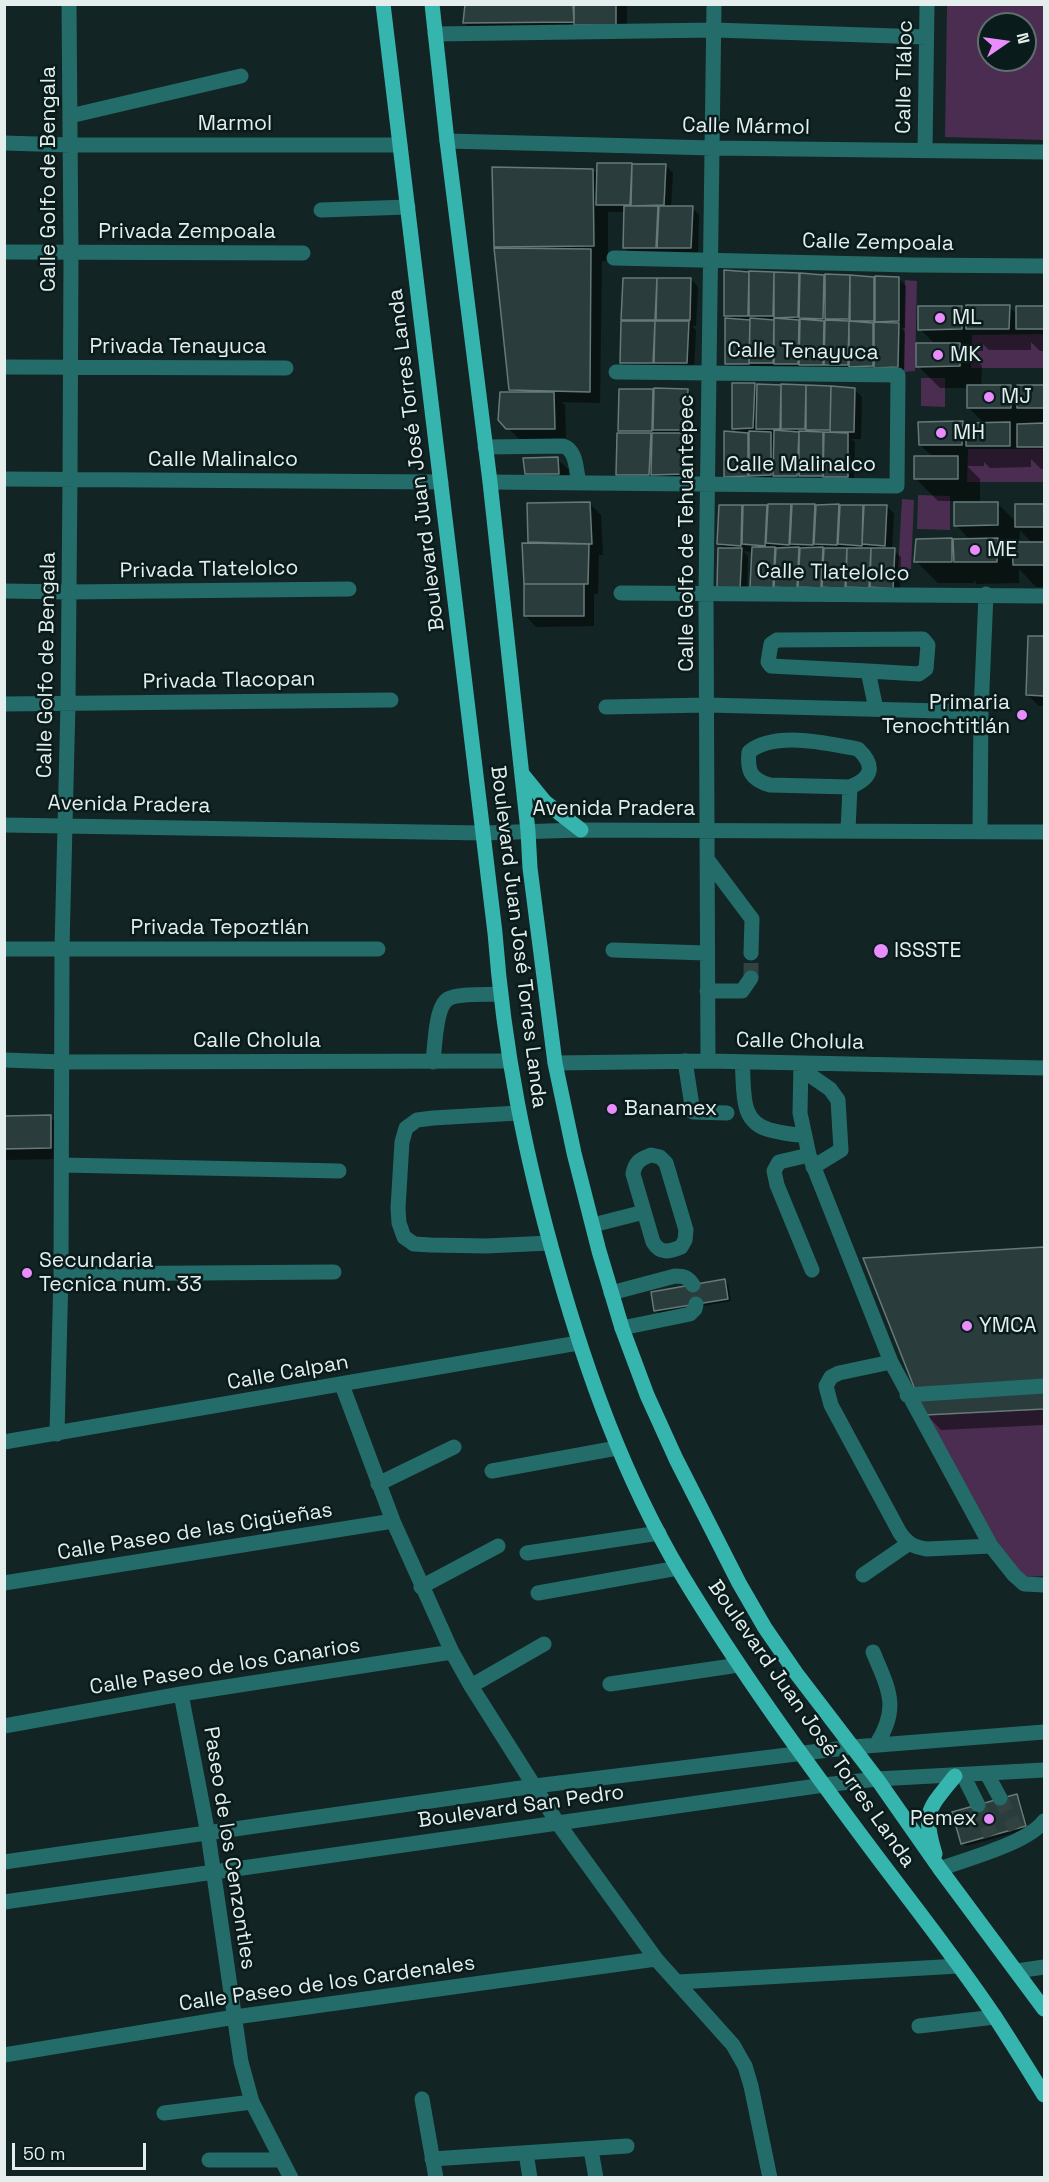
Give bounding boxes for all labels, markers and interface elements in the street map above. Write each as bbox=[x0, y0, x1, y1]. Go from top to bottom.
north arrow bbox=[977, 12, 1037, 72]
street label: Calle Tláloc bbox=[891, 20, 919, 134]
text: N bbox=[1012, 31, 1035, 46]
street label: Calle Golfo de Bengala bbox=[36, 66, 62, 292]
street label: Marmol bbox=[198, 111, 272, 137]
street label: Calle Mármol bbox=[682, 113, 810, 141]
street label: Privada Zempoala bbox=[98, 219, 276, 245]
street label: Calle Zempoala bbox=[802, 229, 954, 257]
street label: Boulevard Juan José Torres Landa bbox=[383, 287, 451, 633]
place label: ML bbox=[952, 305, 982, 331]
marker: ML bbox=[933, 311, 947, 325]
street label: Privada Tenayuca bbox=[89, 334, 267, 360]
street label: Calle Tenayuca bbox=[727, 338, 879, 366]
place label: MK bbox=[950, 342, 981, 368]
marker: MK bbox=[931, 348, 945, 362]
place label: MJ bbox=[1001, 384, 1032, 410]
marker: MJ bbox=[982, 390, 996, 404]
street label: Calle Golfo de Tehuantepec bbox=[674, 394, 700, 672]
place label: MH bbox=[953, 420, 985, 446]
marker: MH bbox=[934, 426, 948, 440]
street label: Calle Malinalco bbox=[148, 447, 298, 473]
street label: Calle Malinalco bbox=[726, 452, 876, 478]
place label: ME bbox=[987, 537, 1017, 563]
marker: ME bbox=[968, 543, 982, 557]
street label: Calle Golfo de Bengala bbox=[32, 552, 62, 778]
street label: Privada Tlatelolco bbox=[119, 556, 299, 584]
street label: Calle Tlatelolco bbox=[756, 559, 910, 587]
street label: Privada Tlacopan bbox=[142, 667, 316, 695]
place label: Primaria Tenochtitlán bbox=[882, 690, 1010, 740]
marker: Primaria Tenochtitlán bbox=[1015, 708, 1029, 722]
street label: Boulevard Juan José Torres Landa bbox=[484, 764, 552, 1110]
street label: Avenida Pradera bbox=[47, 791, 211, 819]
street label: Avenida Pradera bbox=[533, 796, 695, 822]
street label: Privada Tepoztlán bbox=[131, 915, 309, 941]
place label: ISSSTE bbox=[894, 938, 961, 964]
marker: ISSSTE bbox=[872, 942, 890, 960]
street label: Calle Cholula bbox=[193, 1028, 321, 1054]
street label: Calle Cholula bbox=[736, 1028, 864, 1056]
place label: Banamex bbox=[624, 1096, 717, 1122]
marker: Banamex bbox=[605, 1102, 619, 1116]
place label: Secundaria Tecnica num. 33 bbox=[39, 1248, 202, 1298]
marker: Secundaria Tecnica num. 33 bbox=[20, 1266, 34, 1280]
place label: YMCA bbox=[979, 1313, 1037, 1339]
marker: YMCA bbox=[960, 1319, 974, 1333]
street label: Calle Calpan bbox=[225, 1350, 351, 1396]
street label: Calle Paseo de las Cigüeñas bbox=[56, 1498, 334, 1566]
street label: Boulevard Juan José Torres Landa bbox=[702, 1576, 920, 1872]
street label: Calle Paseo de los Canarios bbox=[88, 1633, 362, 1701]
street label: Paseo de los Cenzontles bbox=[197, 1725, 261, 1971]
street label: Boulevard San Pedro bbox=[416, 1780, 626, 1834]
place label: Pemex bbox=[910, 1806, 977, 1832]
marker: Pemex bbox=[982, 1812, 996, 1826]
street label: Calle Paseo de los Cardenales bbox=[177, 1951, 477, 2017]
scale bar bbox=[15, 2131, 148, 2169]
text: 50 m bbox=[23, 2142, 65, 2165]

